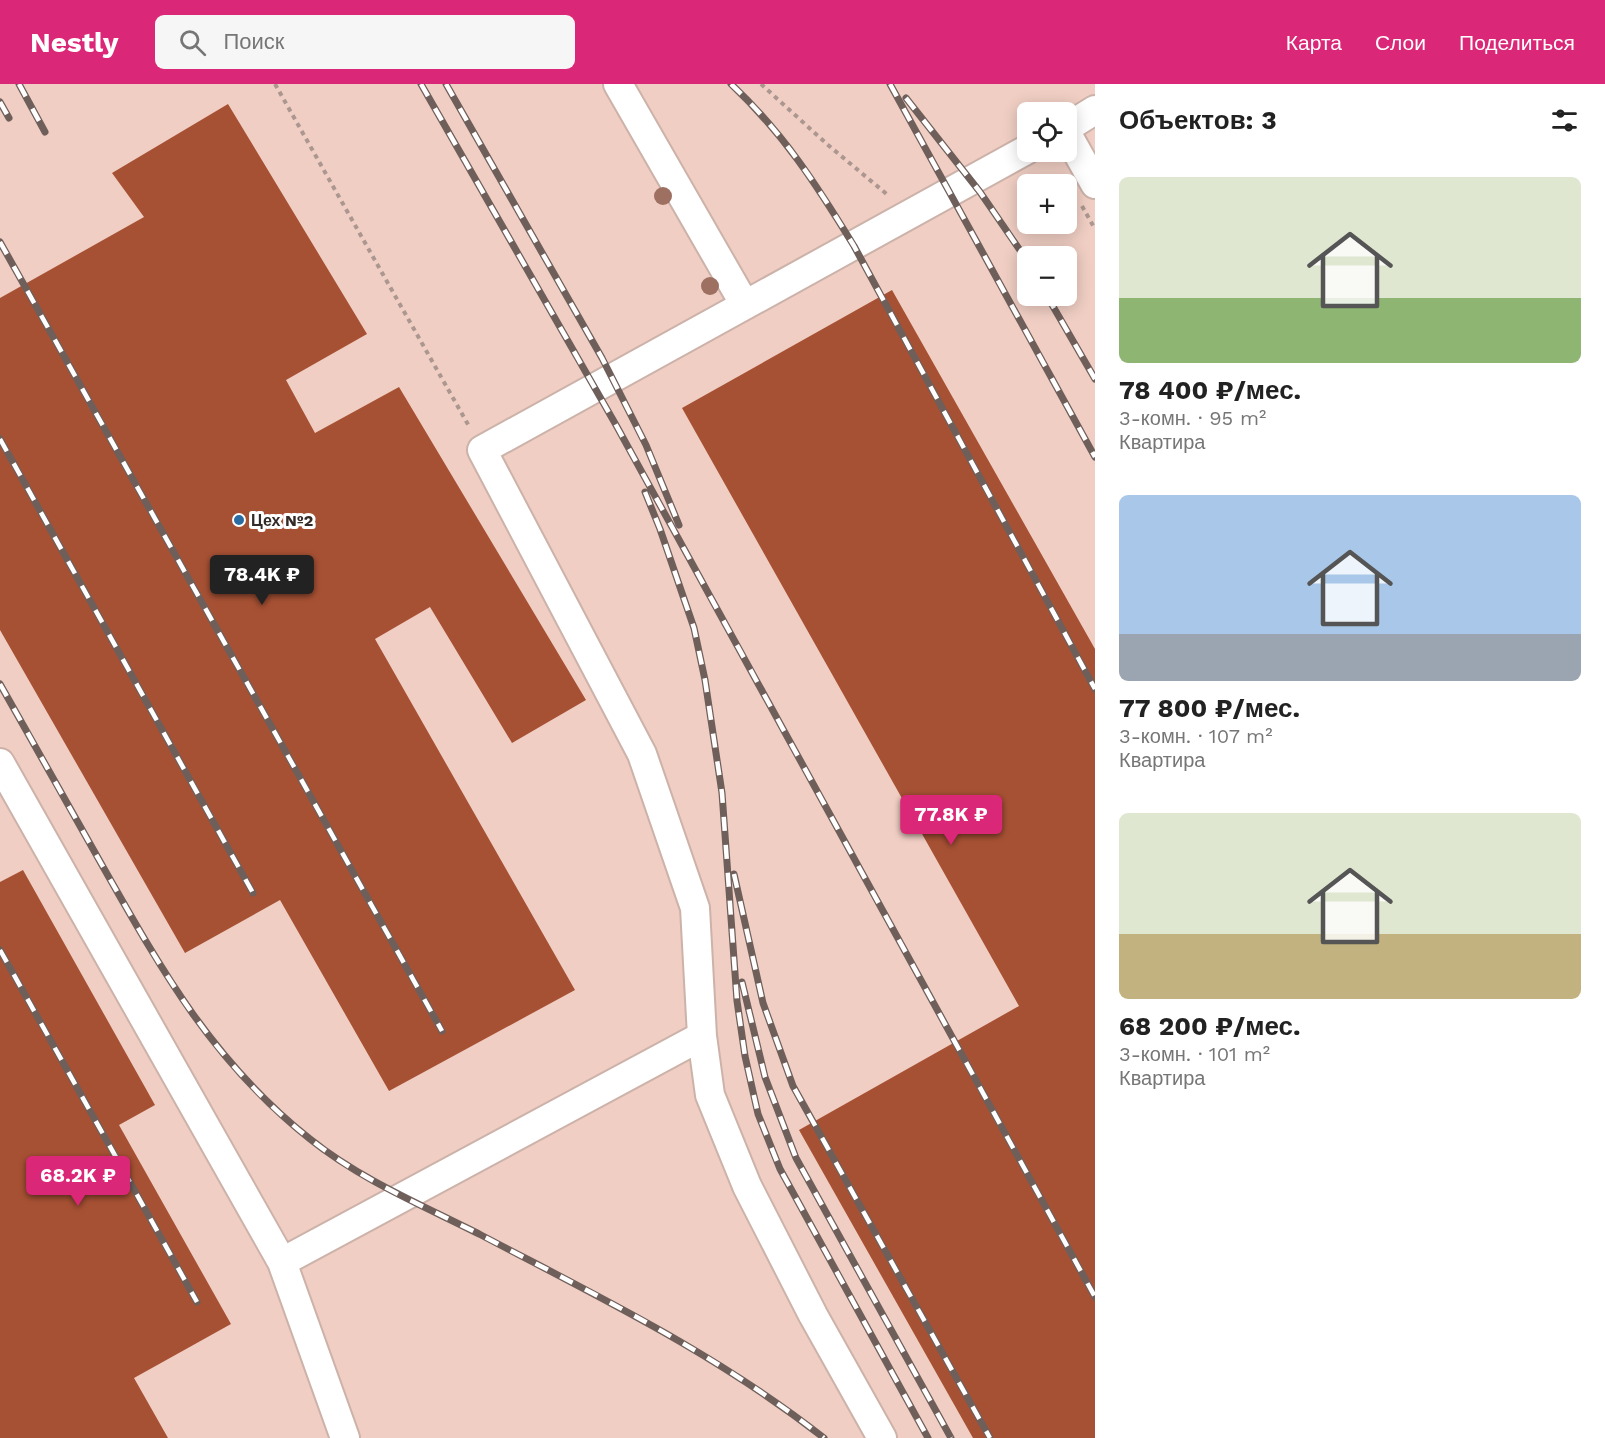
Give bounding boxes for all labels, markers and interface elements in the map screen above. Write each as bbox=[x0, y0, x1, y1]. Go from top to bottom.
search box bbox=[155, 15, 575, 69]
text: Nestly bbox=[30, 26, 119, 59]
icon: search bbox=[176, 26, 209, 59]
text: Поиск bbox=[224, 29, 284, 54]
text: Карта bbox=[1286, 30, 1342, 55]
text: Слои bbox=[1375, 30, 1426, 55]
text: Поделиться bbox=[1459, 30, 1575, 55]
map controls bbox=[1017, 102, 1077, 306]
button: locate bbox=[1017, 102, 1077, 162]
icon: filters bbox=[1548, 104, 1581, 137]
text: Объектов: 3 bbox=[1119, 105, 1277, 135]
button: + bbox=[1017, 174, 1077, 234]
icon: home bbox=[1296, 216, 1404, 324]
button: − bbox=[1017, 246, 1077, 306]
text: 78 400 ₽/мес. bbox=[1119, 375, 1301, 405]
text: 3-комн. · 95 m² bbox=[1119, 406, 1266, 430]
text: Квартира bbox=[1119, 430, 1205, 454]
place label: Цех №2 bbox=[251, 511, 313, 530]
marker: Цех №2 bbox=[232, 513, 246, 527]
icon: home bbox=[1296, 534, 1404, 642]
pin: 78.4K ₽ bbox=[207, 555, 317, 606]
text: 78.4K ₽ bbox=[224, 562, 300, 586]
text: 77 800 ₽/мес. bbox=[1119, 693, 1300, 723]
text: 3-комн. · 107 m² bbox=[1119, 724, 1272, 748]
text: Квартира bbox=[1119, 748, 1205, 772]
pin: 77.8K ₽ bbox=[896, 795, 1006, 846]
text: 77.8K ₽ bbox=[914, 802, 988, 826]
icon: home bbox=[1296, 852, 1404, 960]
text: 68 200 ₽/мес. bbox=[1119, 1011, 1301, 1041]
text: 3-комн. · 101 m² bbox=[1119, 1042, 1270, 1066]
text: Квартира bbox=[1119, 1066, 1205, 1090]
pin: 68.2K ₽ bbox=[23, 1156, 133, 1207]
text: 68.2K ₽ bbox=[40, 1163, 116, 1187]

